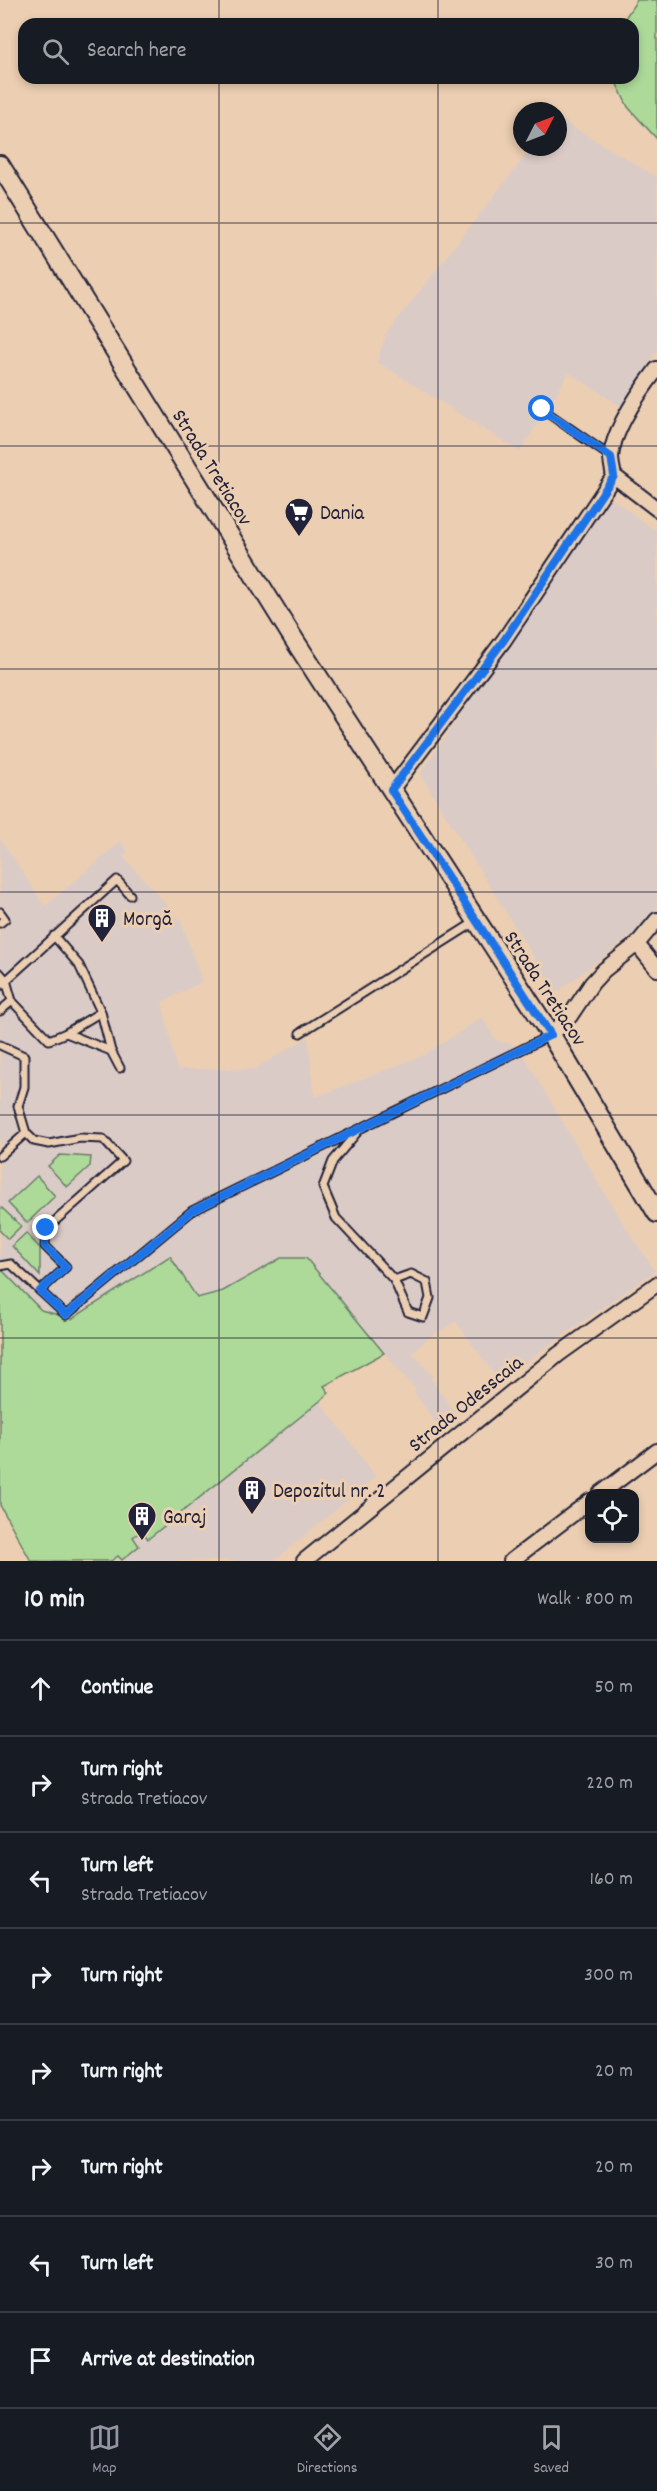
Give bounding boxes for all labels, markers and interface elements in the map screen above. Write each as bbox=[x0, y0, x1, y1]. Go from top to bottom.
search box bbox=[18, 18, 639, 84]
icon: search bbox=[39, 35, 72, 68]
text: Search here bbox=[87, 36, 186, 67]
north arrow bbox=[513, 102, 567, 156]
route start bbox=[528, 395, 554, 421]
street label: Strada Tretiacov bbox=[163, 404, 258, 533]
supermarket icon: Dania bbox=[283, 496, 315, 538]
place label: Dania bbox=[320, 500, 365, 530]
building icon: Morgă bbox=[86, 902, 118, 944]
place label: Morgă bbox=[123, 906, 173, 936]
street label: Strada Tretiacov bbox=[495, 926, 592, 1054]
route end bbox=[32, 1214, 58, 1240]
street label: Strada Odesscaia bbox=[403, 1349, 532, 1461]
building icon: Depozitul nr. 2 bbox=[236, 1474, 268, 1516]
place label: Depozitul nr. 2 bbox=[273, 1478, 386, 1508]
map controls bbox=[585, 1489, 639, 1543]
button: locate bbox=[585, 1489, 639, 1543]
building icon: Garaj bbox=[126, 1500, 158, 1542]
place label: Garaj bbox=[163, 1504, 207, 1534]
text: 10 min bbox=[24, 1582, 84, 1619]
text: Walk · 800 m bbox=[537, 1586, 633, 1614]
icon: ahead bbox=[24, 1672, 57, 1705]
text: Continue bbox=[81, 1673, 153, 1704]
text: 50 m bbox=[595, 1674, 633, 1702]
text: Turn right bbox=[81, 1755, 163, 1786]
icon: right bbox=[24, 1768, 57, 1801]
text: 220 m bbox=[586, 1770, 633, 1798]
text: Strada Tretiacov bbox=[81, 1786, 207, 1814]
text: Turn left bbox=[81, 1851, 153, 1882]
icon: left bbox=[24, 1864, 57, 1897]
text: 160 m bbox=[590, 1866, 633, 1894]
text: Strada Tretiacov bbox=[81, 1882, 207, 1910]
icon: right bbox=[24, 1960, 57, 1993]
text: Turn right bbox=[81, 1961, 163, 1992]
text: 300 m bbox=[584, 1962, 633, 1990]
icon: right bbox=[24, 2056, 57, 2089]
text: Turn right bbox=[81, 2057, 163, 2088]
text: 20 m bbox=[595, 2058, 633, 2086]
icon: right bbox=[24, 2152, 57, 2185]
text: Turn right bbox=[81, 2153, 163, 2184]
text: 20 m bbox=[595, 2154, 633, 2182]
icon: left bbox=[24, 2248, 57, 2281]
text: Turn left bbox=[81, 2249, 153, 2280]
text: 30 m bbox=[595, 2250, 633, 2278]
icon: arrive bbox=[24, 2344, 57, 2377]
text: Arrive at destination bbox=[81, 2345, 255, 2376]
tab: Map bbox=[88, 2421, 121, 2480]
tab: Directions bbox=[297, 2421, 357, 2480]
tab: Saved bbox=[533, 2421, 569, 2480]

